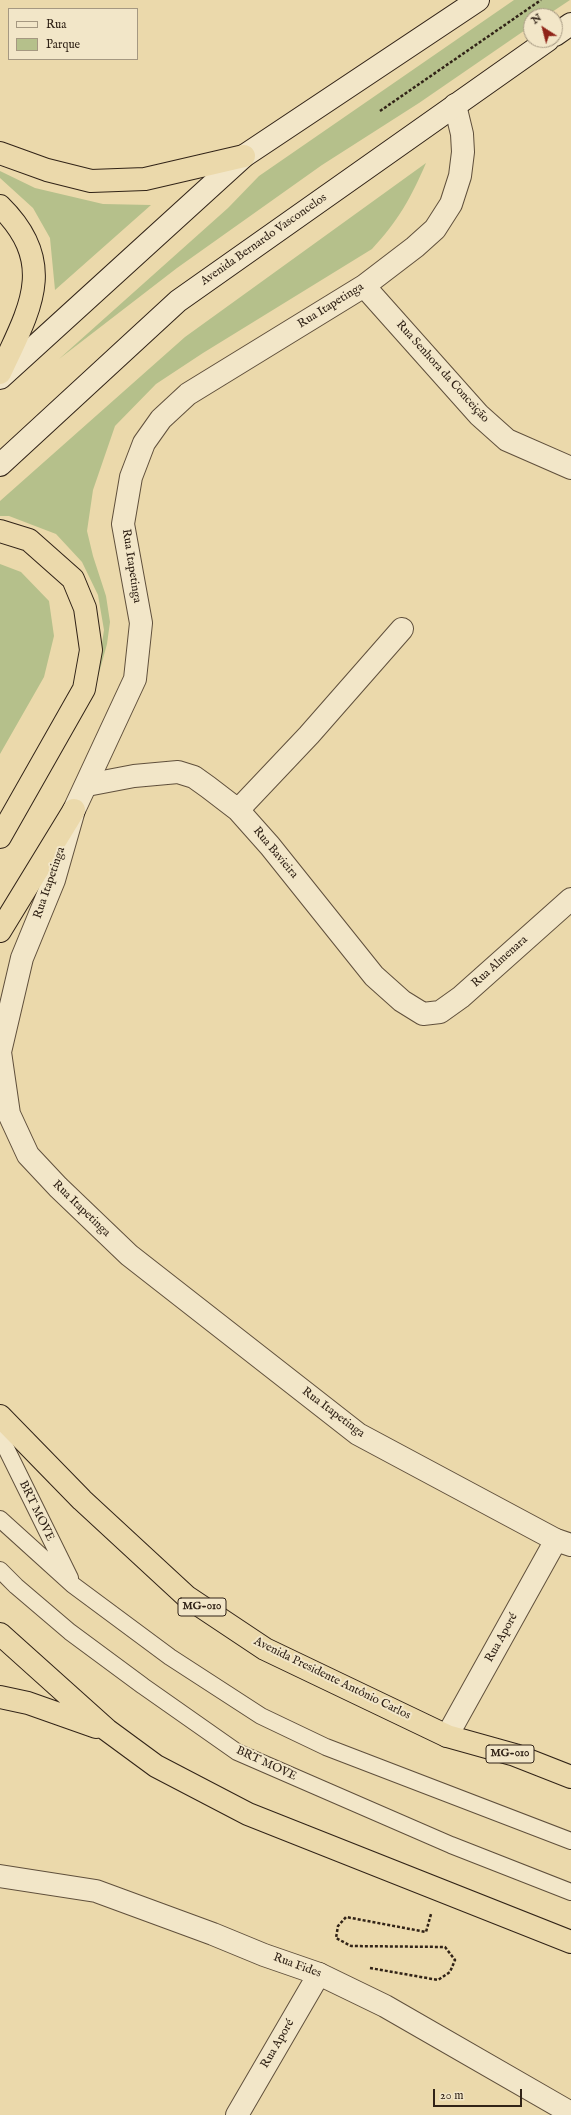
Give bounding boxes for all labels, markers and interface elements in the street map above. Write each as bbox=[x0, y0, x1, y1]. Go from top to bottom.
legend bbox=[8, 8, 138, 60]
north arrow bbox=[523, 8, 563, 48]
text: N bbox=[529, 11, 545, 28]
text: Rua bbox=[46, 17, 66, 32]
text: Parque bbox=[46, 37, 80, 52]
street label: Avenida Bernardo Vasconcelos bbox=[198, 191, 330, 289]
street label: Rua Itapetinga bbox=[295, 280, 367, 332]
street label: Rua Senhora da Conceição bbox=[392, 318, 492, 426]
street label: Rua Itapetinga bbox=[118, 528, 144, 604]
street label: Rua Bavieira bbox=[249, 824, 301, 882]
street label: Rua Itapetinga bbox=[31, 845, 69, 921]
street label: Rua Almenara bbox=[469, 933, 531, 991]
street label: Rua Itapetinga bbox=[49, 1178, 113, 1240]
street label: Rua Itapetinga bbox=[299, 1385, 367, 1441]
street label: BRT MOVE bbox=[15, 1479, 57, 1543]
road number: MG-010 bbox=[178, 1598, 226, 1616]
street label: Rua Aporé bbox=[483, 1611, 521, 1665]
street label: Avenida Presidente Antônio Carlos bbox=[251, 1635, 413, 1723]
street label: BRT MOVE bbox=[233, 1744, 299, 1784]
road number: MG-010 bbox=[486, 1745, 534, 1763]
street label: Rua Fides bbox=[271, 1951, 323, 1981]
street label: Rua Aporé bbox=[258, 2017, 298, 2071]
scale bar bbox=[435, 2081, 524, 2107]
text: 20 m bbox=[440, 2088, 463, 2103]

